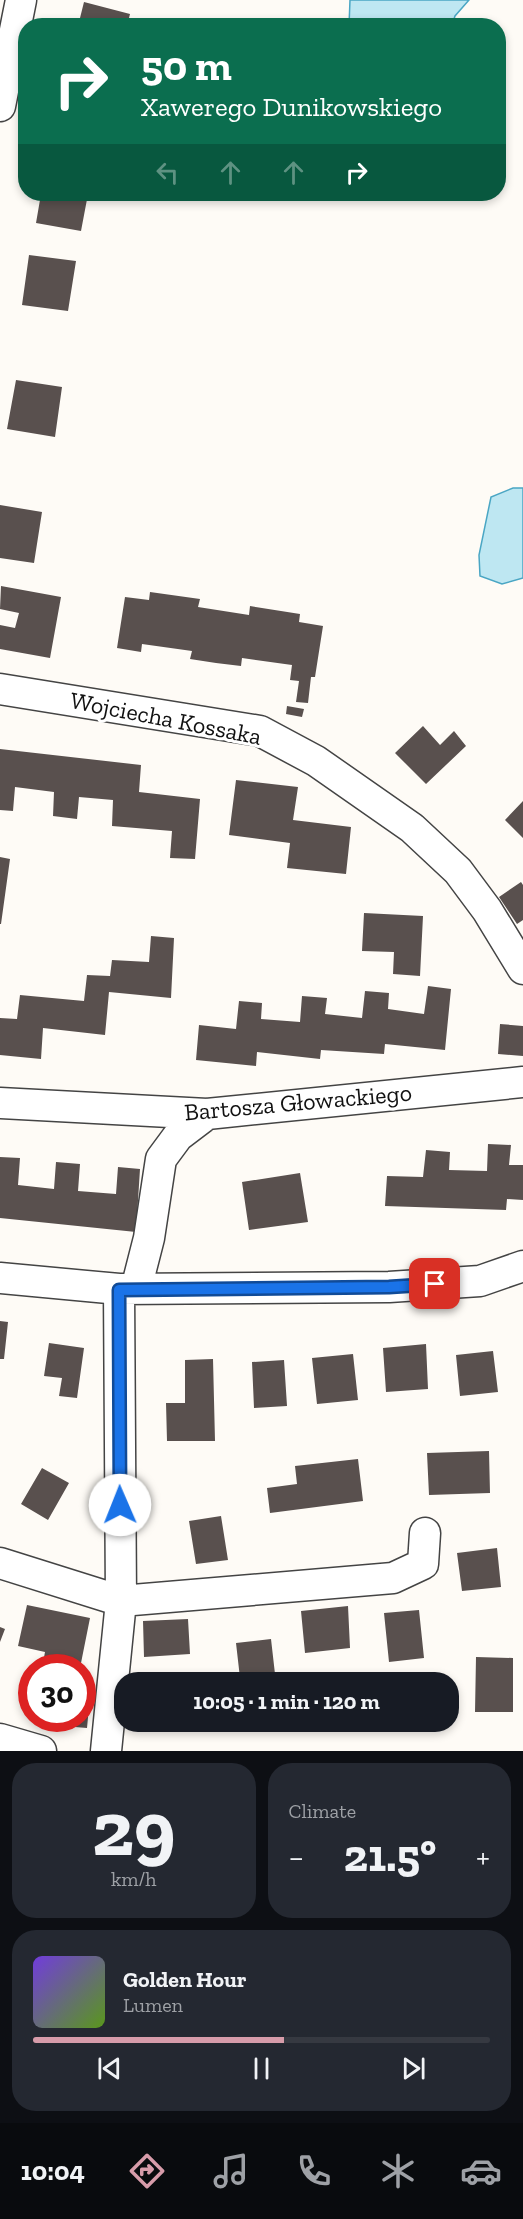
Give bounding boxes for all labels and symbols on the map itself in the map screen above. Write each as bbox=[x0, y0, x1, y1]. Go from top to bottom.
street label: Wojciecha Kossaka bbox=[68, 685, 265, 751]
street label: Bartosza Głowackiego bbox=[183, 1078, 413, 1126]
pin bbox=[409, 1258, 460, 1309]
position arrow bbox=[88, 1473, 152, 1537]
speed limit sign: 30 bbox=[18, 1654, 96, 1732]

